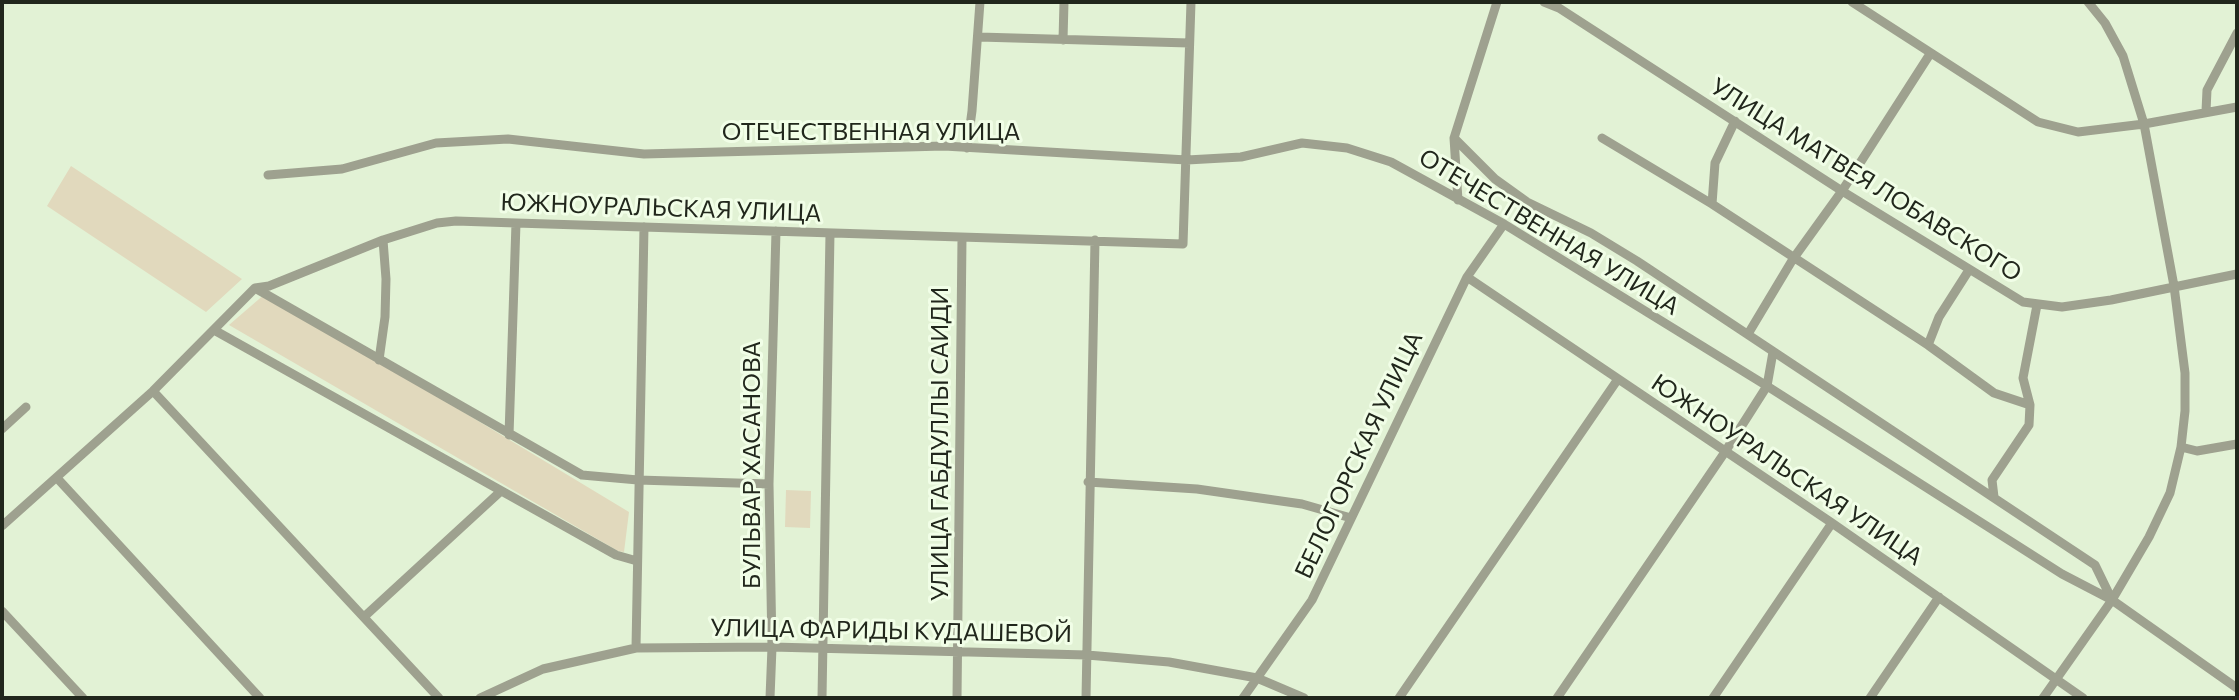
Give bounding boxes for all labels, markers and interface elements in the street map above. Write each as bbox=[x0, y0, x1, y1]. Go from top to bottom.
street label: УЛИЦА МАТВЕЯ ЛОБАВСКОГО bbox=[1705, 72, 2027, 288]
street label: ОТЕЧЕСТВЕННАЯ УЛИЦА bbox=[722, 118, 1020, 146]
street label: ОТЕЧЕСТВЕННАЯ УЛИЦА bbox=[1414, 143, 1684, 321]
street label: ЮЖНОУРАЛЬСКАЯ УЛИЦА bbox=[500, 188, 822, 228]
street label: УЛИЦА ГАБДУЛЛЫ САИДИ bbox=[926, 287, 954, 601]
street label: БЕЛОГОРСКАЯ УЛИЦА bbox=[1289, 327, 1429, 583]
street label: БУЛЬВАР ХАСАНОВА bbox=[738, 341, 766, 589]
street label: ЮЖНОУРАЛЬСКАЯ УЛИЦА bbox=[1646, 368, 1928, 572]
street label: УЛИЦА ФАРИДЫ КУДАШЕВОЙ bbox=[710, 613, 1072, 649]

